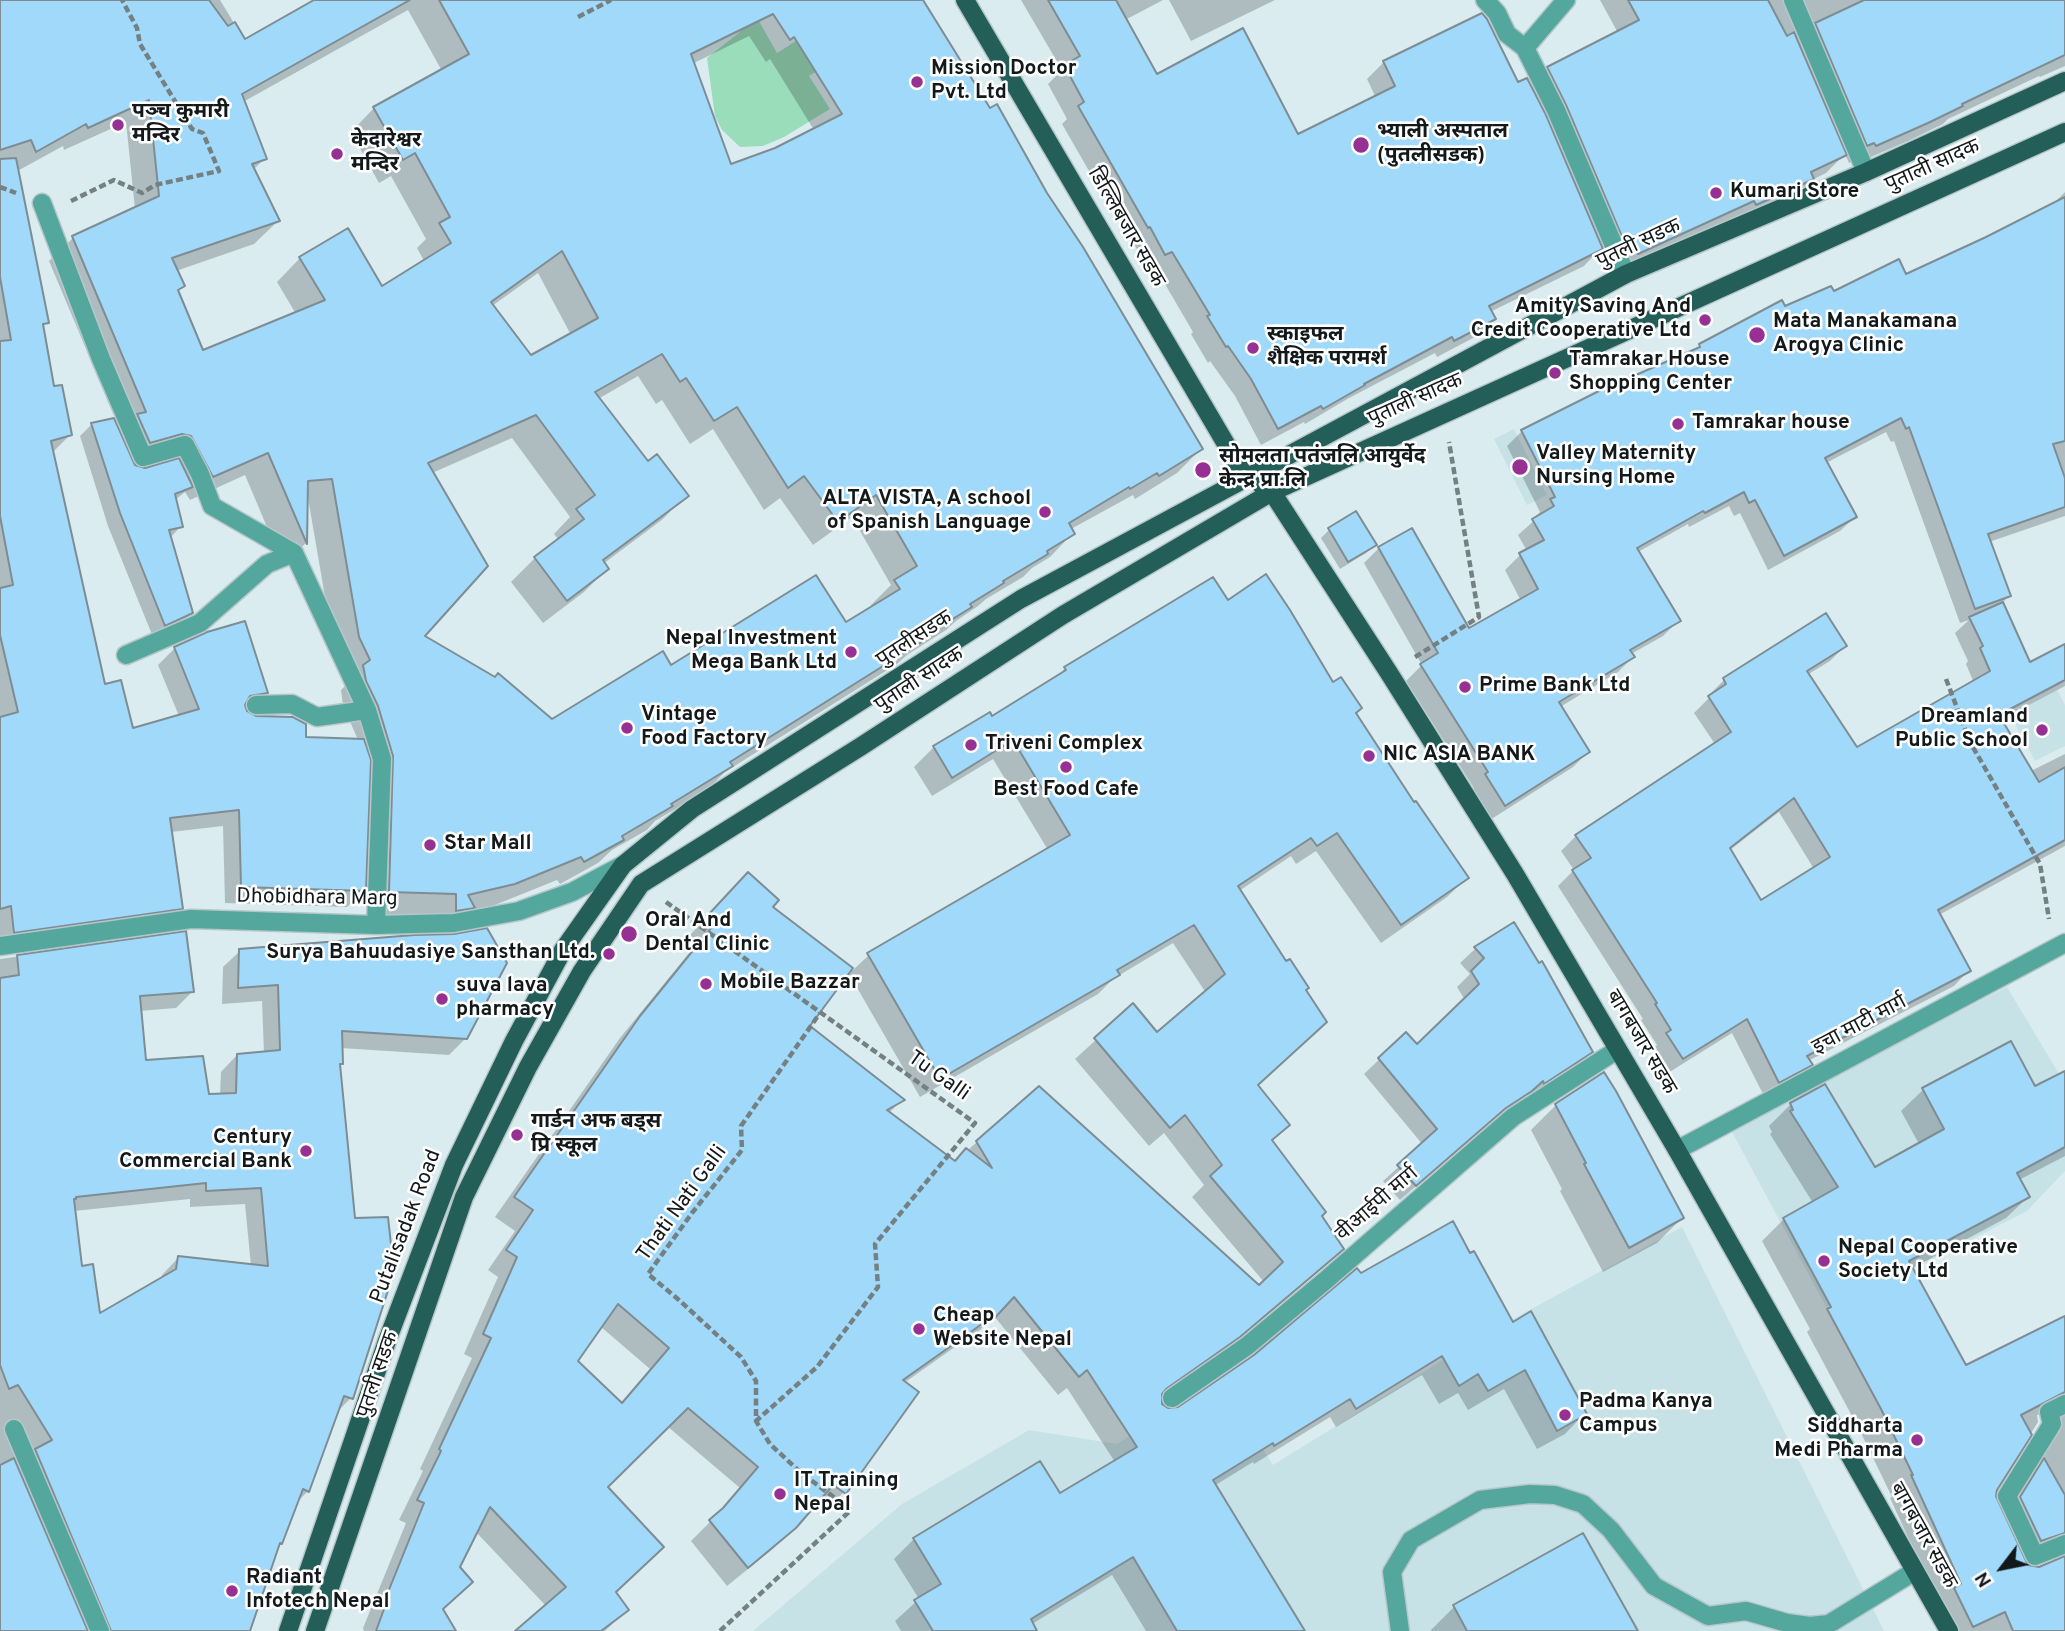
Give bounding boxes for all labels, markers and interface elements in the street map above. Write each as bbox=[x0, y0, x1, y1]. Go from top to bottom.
place label: Mission Doctor Pvt. Ltd bbox=[931, 57, 1076, 107]
marker: Mission Doctor Pvt. Ltd bbox=[909, 74, 925, 90]
place label: पञ्च कुमारी मन्दिर bbox=[132, 100, 229, 150]
marker: पञ्च कुमारी मन्दिर bbox=[110, 117, 126, 133]
place label: भ्याली अस्पताल (पुतलीसडक) bbox=[1377, 120, 1508, 170]
place label: केदारेश्वर मन्दिर bbox=[351, 129, 421, 179]
marker: भ्याली अस्पताल (पुतलीसडक) bbox=[1351, 135, 1371, 155]
street label: पुताली सादक bbox=[1882, 135, 1984, 199]
marker: केदारेश्वर मन्दिर bbox=[329, 146, 345, 162]
street label: डिल्लिबजार सडक bbox=[1081, 164, 1169, 292]
place label: Kumari Store bbox=[1730, 180, 1859, 206]
marker: Kumari Store bbox=[1708, 185, 1724, 201]
street label: पुतली सडक bbox=[1593, 215, 1685, 275]
place label: Amity Saving And Credit Cooperative Ltd bbox=[1471, 295, 1691, 345]
place label: Mata Manakamana Arogya Clinic bbox=[1773, 310, 1957, 360]
marker: Amity Saving And Credit Cooperative Ltd bbox=[1697, 312, 1713, 328]
place label: स्काइफल शैक्षिक परामर्श bbox=[1267, 323, 1386, 373]
marker: Mata Manakamana Arogya Clinic bbox=[1747, 325, 1767, 345]
marker: स्काइफल शैक्षिक परामर्श bbox=[1245, 340, 1261, 356]
place label: Tamrakar House Shopping Center bbox=[1569, 348, 1732, 398]
marker: Tamrakar House Shopping Center bbox=[1547, 365, 1563, 381]
street label: पुताली सादक bbox=[1365, 369, 1467, 433]
place label: Tamrakar house bbox=[1692, 411, 1850, 437]
marker: Tamrakar house bbox=[1670, 416, 1686, 432]
place label: Valley Maternity Nursing Home bbox=[1536, 442, 1696, 492]
place label: सोमलता पतंजलि आयुर्वेद केन्द्र प्रा.लि bbox=[1219, 445, 1426, 495]
marker: Valley Maternity Nursing Home bbox=[1510, 457, 1530, 477]
marker: सोमलता पतंजलि आयुर्वेद केन्द्र प्रा.लि bbox=[1193, 460, 1213, 480]
place label: ALTA VISTA, A school of Spanish Language bbox=[822, 487, 1031, 537]
marker: ALTA VISTA, A school of Spanish Language bbox=[1037, 504, 1053, 520]
street label: पुतलीसडक bbox=[872, 606, 958, 674]
place label: Nepal Investment Mega Bank Ltd bbox=[665, 627, 837, 677]
street label: पुताली सादक bbox=[871, 643, 969, 719]
marker: Nepal Investment Mega Bank Ltd bbox=[843, 644, 859, 660]
place label: Prime Bank Ltd bbox=[1479, 674, 1630, 700]
marker: Prime Bank Ltd bbox=[1457, 679, 1473, 695]
place label: Vintage Food Factory bbox=[641, 703, 767, 753]
place label: Dreamland Public School bbox=[1895, 705, 2028, 755]
marker: Vintage Food Factory bbox=[619, 720, 635, 736]
marker: Dreamland Public School bbox=[2034, 722, 2050, 738]
place label: Triveni Complex bbox=[985, 732, 1143, 758]
marker: Triveni Complex bbox=[963, 737, 979, 753]
place label: NIC ASIA BANK bbox=[1383, 743, 1535, 769]
marker: NIC ASIA BANK bbox=[1361, 748, 1377, 764]
marker: Best Food Cafe bbox=[1058, 759, 1074, 775]
place label: Best Food Cafe bbox=[993, 778, 1139, 804]
place label: Star Mall bbox=[444, 832, 532, 858]
marker: Star Mall bbox=[422, 837, 438, 853]
street label: Dhobidhara Marg bbox=[236, 885, 398, 913]
place label: Oral And Dental Clinic bbox=[645, 909, 770, 959]
marker: Oral And Dental Clinic bbox=[619, 924, 639, 944]
place label: Surya Bahuudasiye Sansthan Ltd. bbox=[266, 941, 595, 967]
marker: Surya Bahuudasiye Sansthan Ltd. bbox=[601, 946, 617, 962]
place label: Mobile Bazzar bbox=[720, 971, 860, 997]
place label: suva lava pharmacy bbox=[456, 974, 554, 1024]
marker: Mobile Bazzar bbox=[698, 976, 714, 992]
street label: बागबजार सडक bbox=[1599, 986, 1681, 1100]
marker: suva lava pharmacy bbox=[434, 991, 450, 1007]
street label: इचा माटी मार्ग bbox=[1809, 991, 1911, 1061]
street label: Tu Galli bbox=[902, 1047, 974, 1107]
place label: गार्डन अफ बड्स प्रि स्कूल bbox=[531, 1110, 661, 1160]
place label: Century Commercial Bank bbox=[119, 1126, 292, 1176]
marker: गार्डन अफ बड्स प्रि स्कूल bbox=[509, 1127, 525, 1143]
street label: Thati Nati Galli bbox=[632, 1141, 734, 1267]
marker: Century Commercial Bank bbox=[298, 1143, 314, 1159]
street label: Putalisadak Road bbox=[366, 1146, 448, 1308]
street label: वीआईपी मार्ग bbox=[1332, 1162, 1424, 1248]
place label: Nepal Cooperative Society Ltd bbox=[1838, 1236, 2018, 1286]
marker: Nepal Cooperative Society Ltd bbox=[1816, 1253, 1832, 1269]
place label: Cheap Website Nepal bbox=[933, 1304, 1072, 1354]
marker: Cheap Website Nepal bbox=[911, 1321, 927, 1337]
street label: पुतली सडक bbox=[352, 1328, 406, 1422]
place label: Padma Kanya Campus bbox=[1579, 1390, 1713, 1440]
marker: Padma Kanya Campus bbox=[1557, 1407, 1573, 1423]
place label: Siddharta Medi Pharma bbox=[1774, 1415, 1903, 1465]
marker: Siddharta Medi Pharma bbox=[1909, 1432, 1925, 1448]
place label: IT Training Nepal bbox=[794, 1469, 899, 1519]
street label: बागबजार सडक bbox=[1883, 1479, 1961, 1593]
marker: IT Training Nepal bbox=[772, 1486, 788, 1502]
north arrow bbox=[1967, 1533, 2037, 1603]
place label: Radiant Infotech Nepal bbox=[246, 1566, 390, 1616]
text: N bbox=[1970, 1567, 1998, 1591]
marker: Radiant Infotech Nepal bbox=[224, 1583, 240, 1599]

